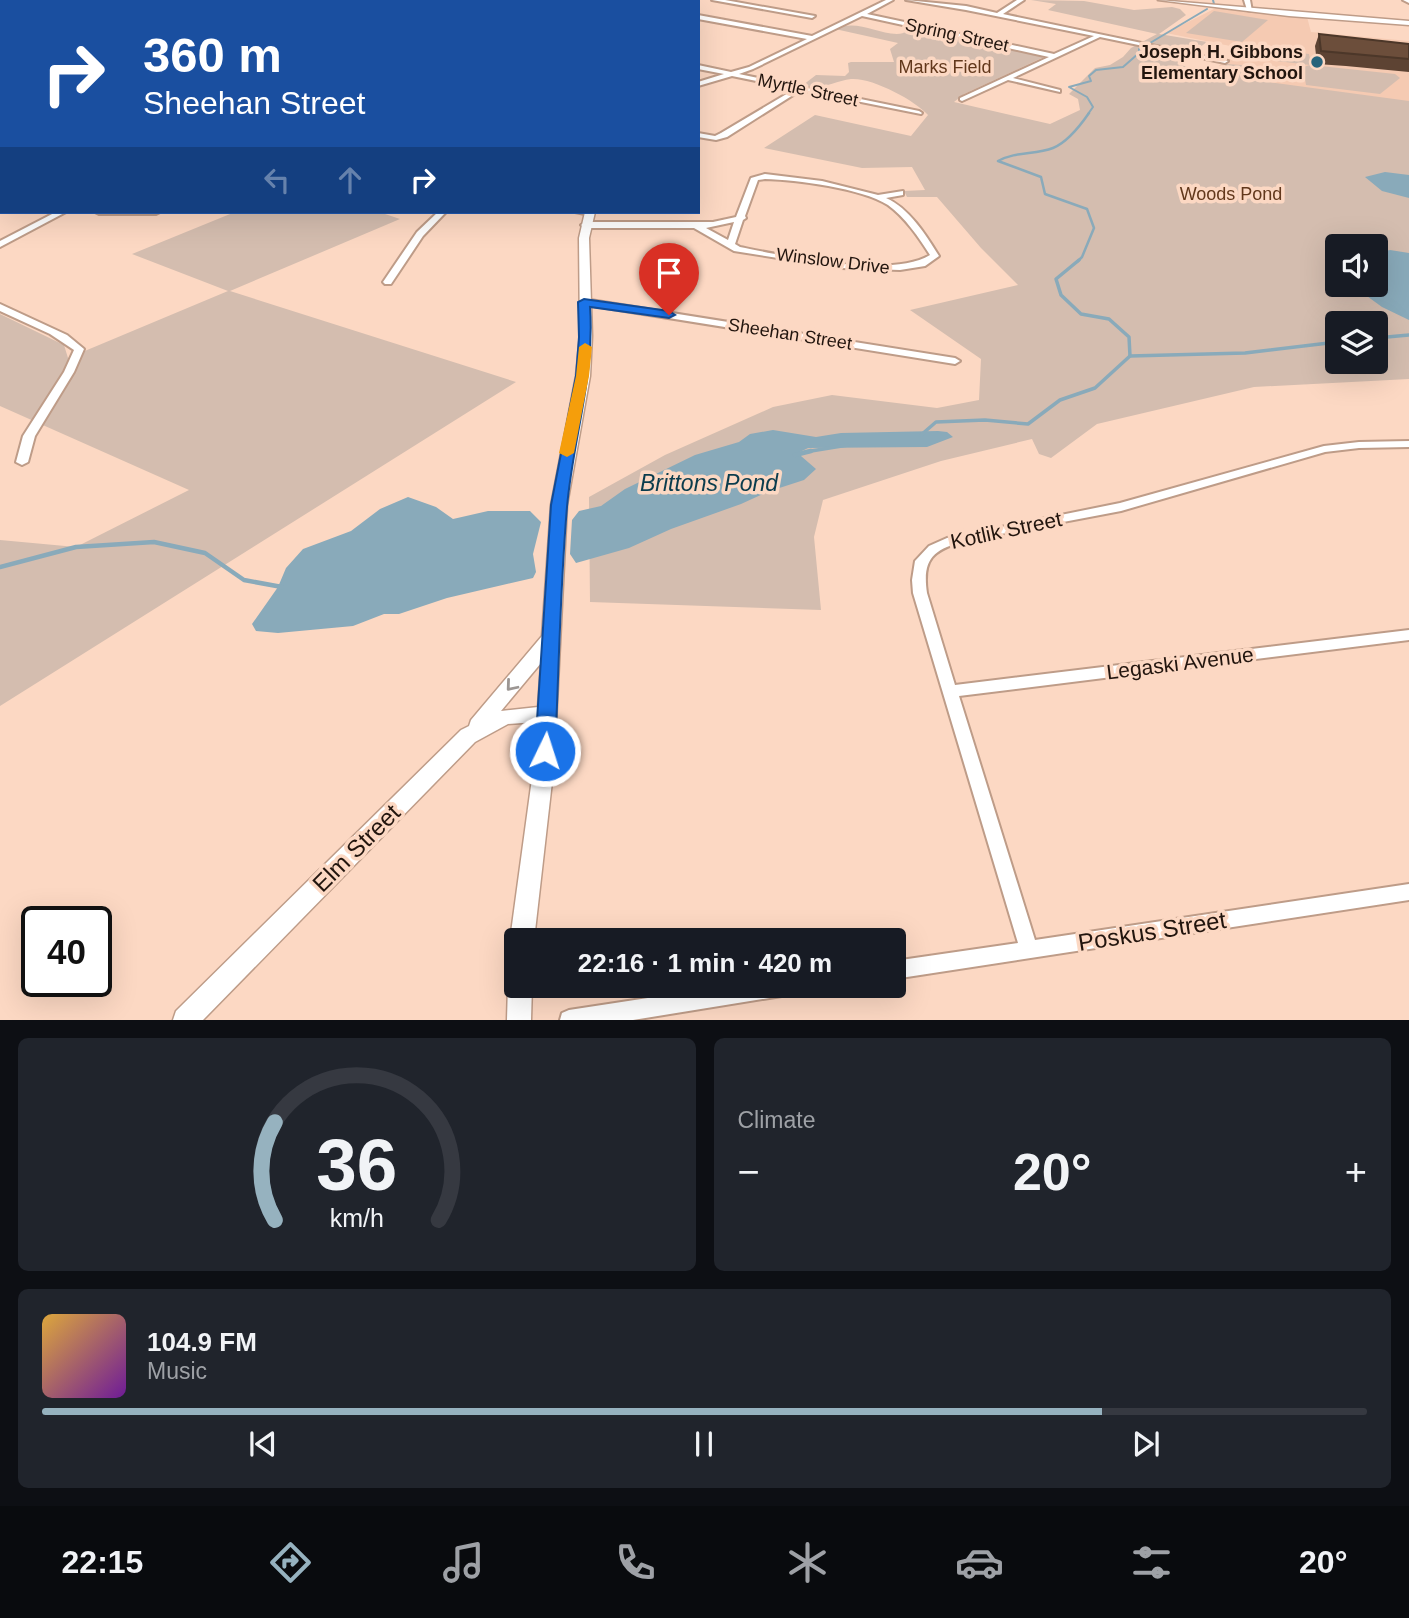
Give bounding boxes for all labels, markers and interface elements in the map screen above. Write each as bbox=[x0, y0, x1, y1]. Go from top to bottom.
street label: Spring Street bbox=[904, 14, 1010, 56]
icon: right bbox=[28, 28, 119, 119]
text: 360 m bbox=[143, 28, 282, 82]
place label: Joseph H. Gibbons Elementary School bbox=[1139, 42, 1303, 83]
marker: Joseph H. Gibbons Elementary School bbox=[1309, 54, 1325, 70]
park label: Marks Field bbox=[898, 57, 992, 77]
street label: Myrtle Street bbox=[756, 70, 860, 110]
text: Sheehan Street bbox=[143, 85, 365, 121]
icon: left bbox=[258, 161, 296, 199]
icon: ahead bbox=[331, 161, 369, 199]
icon: right bbox=[404, 161, 442, 199]
park label: Woods Pond bbox=[1180, 184, 1282, 204]
map controls bbox=[1325, 234, 1388, 374]
button: sound bbox=[1325, 234, 1388, 297]
pin bbox=[639, 243, 699, 315]
street label: Winslow Drive bbox=[775, 244, 891, 278]
icon: arrive bbox=[650, 254, 688, 292]
button: layers bbox=[1325, 311, 1388, 374]
street label: Sheehan Street bbox=[727, 314, 853, 354]
water label: Brittons Pond bbox=[640, 470, 779, 496]
street label: Kotlik Street bbox=[948, 507, 1064, 553]
street label: Legaski Avenue bbox=[1105, 643, 1255, 683]
one-way arrow bbox=[507, 678, 519, 691]
position arrow bbox=[508, 714, 582, 788]
street label: Elm Street bbox=[307, 799, 405, 897]
speed limit sign: 40 bbox=[21, 906, 112, 997]
street label: Poskus Street bbox=[1076, 906, 1228, 956]
text: 22:16 · 1 min · 420 m bbox=[578, 948, 832, 978]
text: Climate bbox=[738, 1107, 815, 1133]
text: 36 bbox=[316, 1125, 397, 1206]
text: 20° bbox=[1013, 1143, 1092, 1201]
text: − bbox=[738, 1151, 760, 1193]
text: + bbox=[1345, 1151, 1367, 1193]
text: km/h bbox=[330, 1204, 384, 1232]
text: 104.9 FM bbox=[147, 1327, 257, 1357]
text: Music bbox=[147, 1358, 207, 1384]
icon: previous bbox=[244, 1425, 282, 1463]
icon: pause bbox=[685, 1425, 723, 1463]
icon: next bbox=[1127, 1425, 1165, 1463]
icon: directions bbox=[266, 1538, 315, 1587]
icon: music bbox=[439, 1538, 488, 1587]
icon: phone bbox=[611, 1538, 660, 1587]
icon: climate bbox=[783, 1538, 832, 1587]
icon: car bbox=[955, 1538, 1004, 1587]
icon: filters bbox=[1127, 1538, 1176, 1587]
text: 22:15 bbox=[62, 1544, 143, 1580]
text: 20° bbox=[1299, 1544, 1347, 1580]

